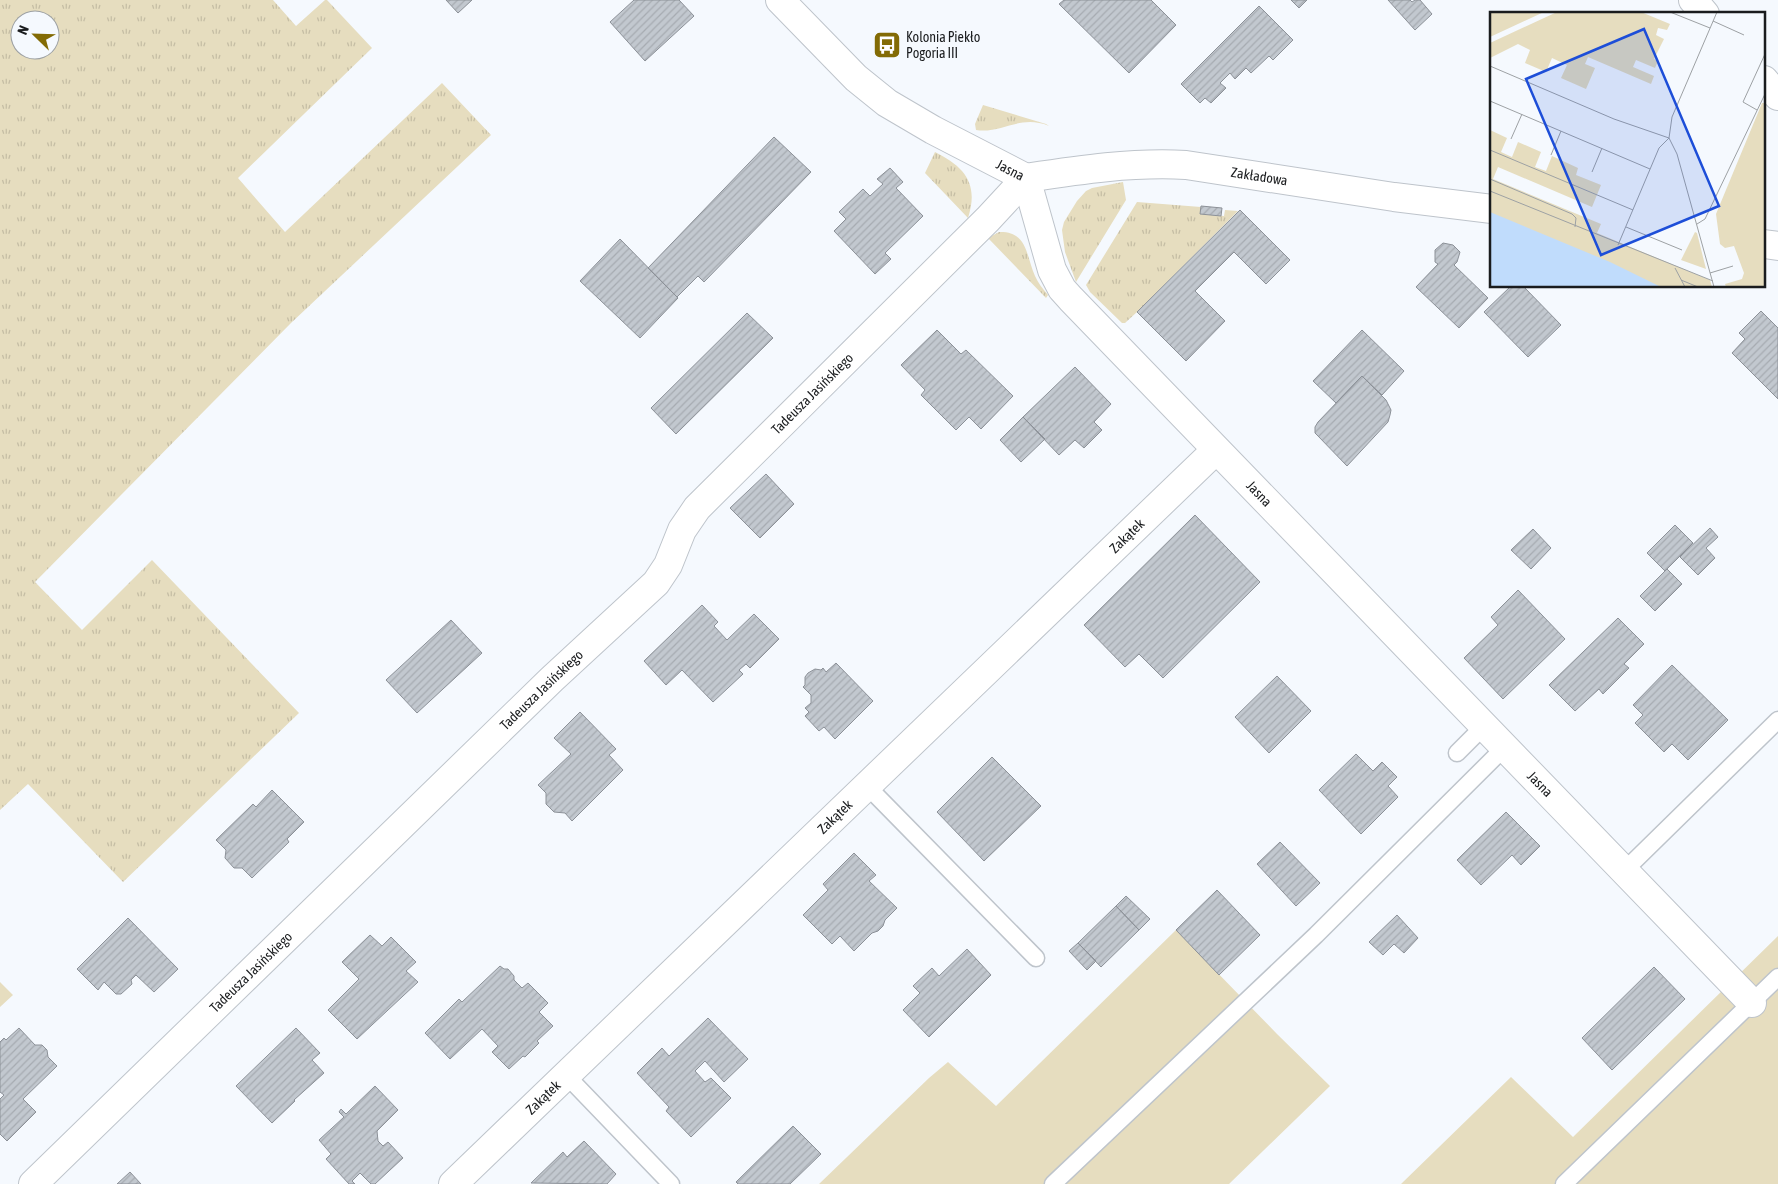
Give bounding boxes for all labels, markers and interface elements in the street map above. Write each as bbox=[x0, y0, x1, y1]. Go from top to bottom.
north arrow bbox=[10, 10, 60, 60]
inset map bbox=[1490, 12, 1766, 288]
text: N bbox=[14, 23, 32, 37]
place label: Kolonia Piekło Pogoria III bbox=[906, 29, 980, 61]
bus stop icon: Kolonia Piekło Pogoria III bbox=[872, 30, 902, 60]
street label: Jasna bbox=[994, 156, 1027, 184]
street label: Zakładowa bbox=[1230, 164, 1289, 189]
street label: Tadeusza Jasińskiego bbox=[768, 350, 856, 437]
street label: Jasna bbox=[1243, 478, 1275, 510]
street label: Zakątek bbox=[1106, 515, 1147, 556]
street label: Tadeusza Jasińskiego bbox=[497, 647, 586, 733]
street label: Jasna bbox=[1524, 768, 1556, 800]
street label: Zakątek bbox=[814, 796, 856, 837]
street label: Tadeusza Jasińskiego bbox=[206, 928, 295, 1016]
street label: Zakątek bbox=[522, 1077, 564, 1118]

